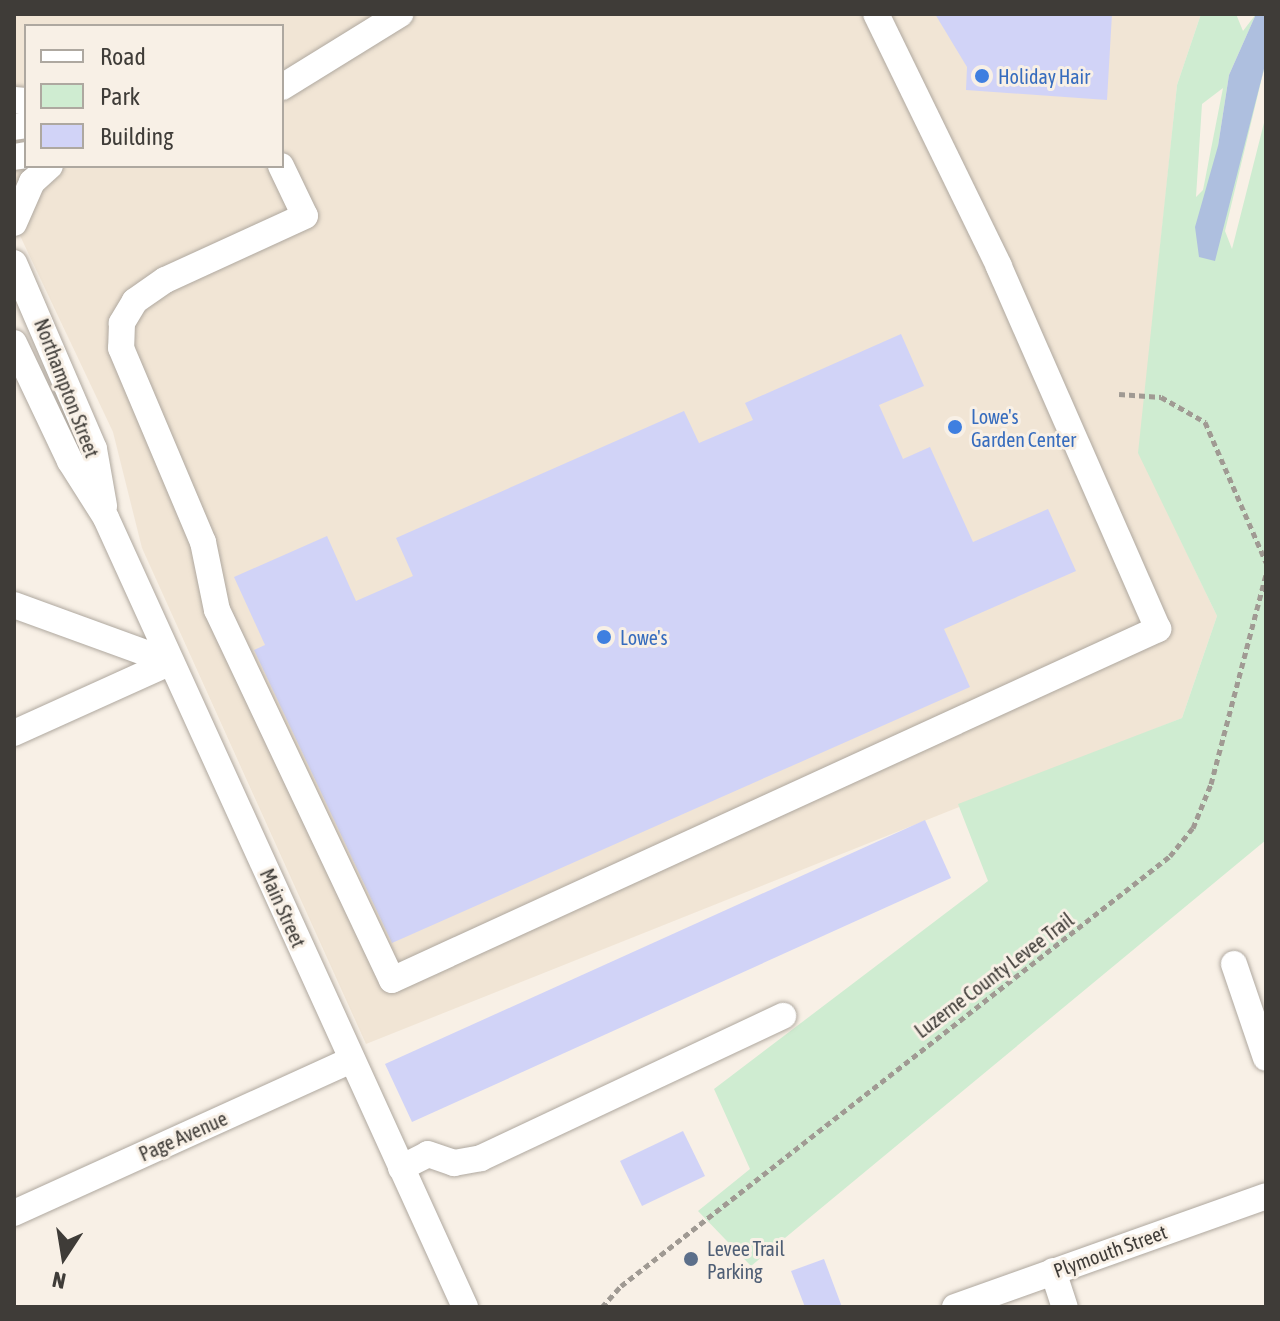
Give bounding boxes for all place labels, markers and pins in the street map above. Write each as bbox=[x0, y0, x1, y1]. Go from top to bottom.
place label: Holiday Hair bbox=[998, 64, 1090, 88]
marker: Holiday Hair bbox=[973, 67, 991, 85]
place label: Lowe's Garden Center bbox=[971, 404, 1076, 451]
marker: Lowe's Garden Center bbox=[946, 418, 964, 436]
place label: Lowe's bbox=[620, 625, 667, 649]
marker: Lowe's bbox=[595, 628, 613, 646]
place label: Levee Trail Parking bbox=[707, 1236, 785, 1283]
marker: Levee Trail Parking bbox=[682, 1250, 700, 1268]

